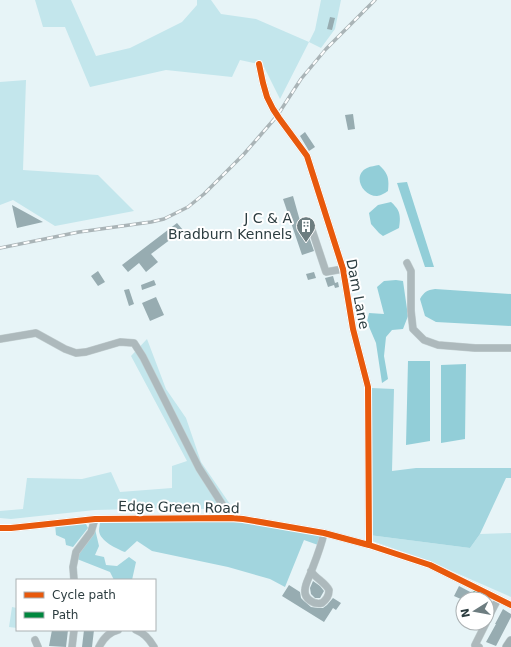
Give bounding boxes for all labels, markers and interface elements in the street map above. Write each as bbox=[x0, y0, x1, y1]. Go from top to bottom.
place label: J C & A Bradburn Kennels bbox=[168, 210, 292, 242]
building icon: J C & A Bradburn Kennels bbox=[295, 215, 317, 243]
street label: Dam Lane bbox=[343, 257, 373, 331]
street label: Edge Green Road bbox=[118, 498, 240, 516]
legend bbox=[16, 579, 156, 631]
text: Cycle path bbox=[52, 588, 116, 602]
north arrow bbox=[455, 591, 495, 631]
text: N bbox=[458, 607, 473, 619]
text: Path bbox=[52, 608, 78, 622]

